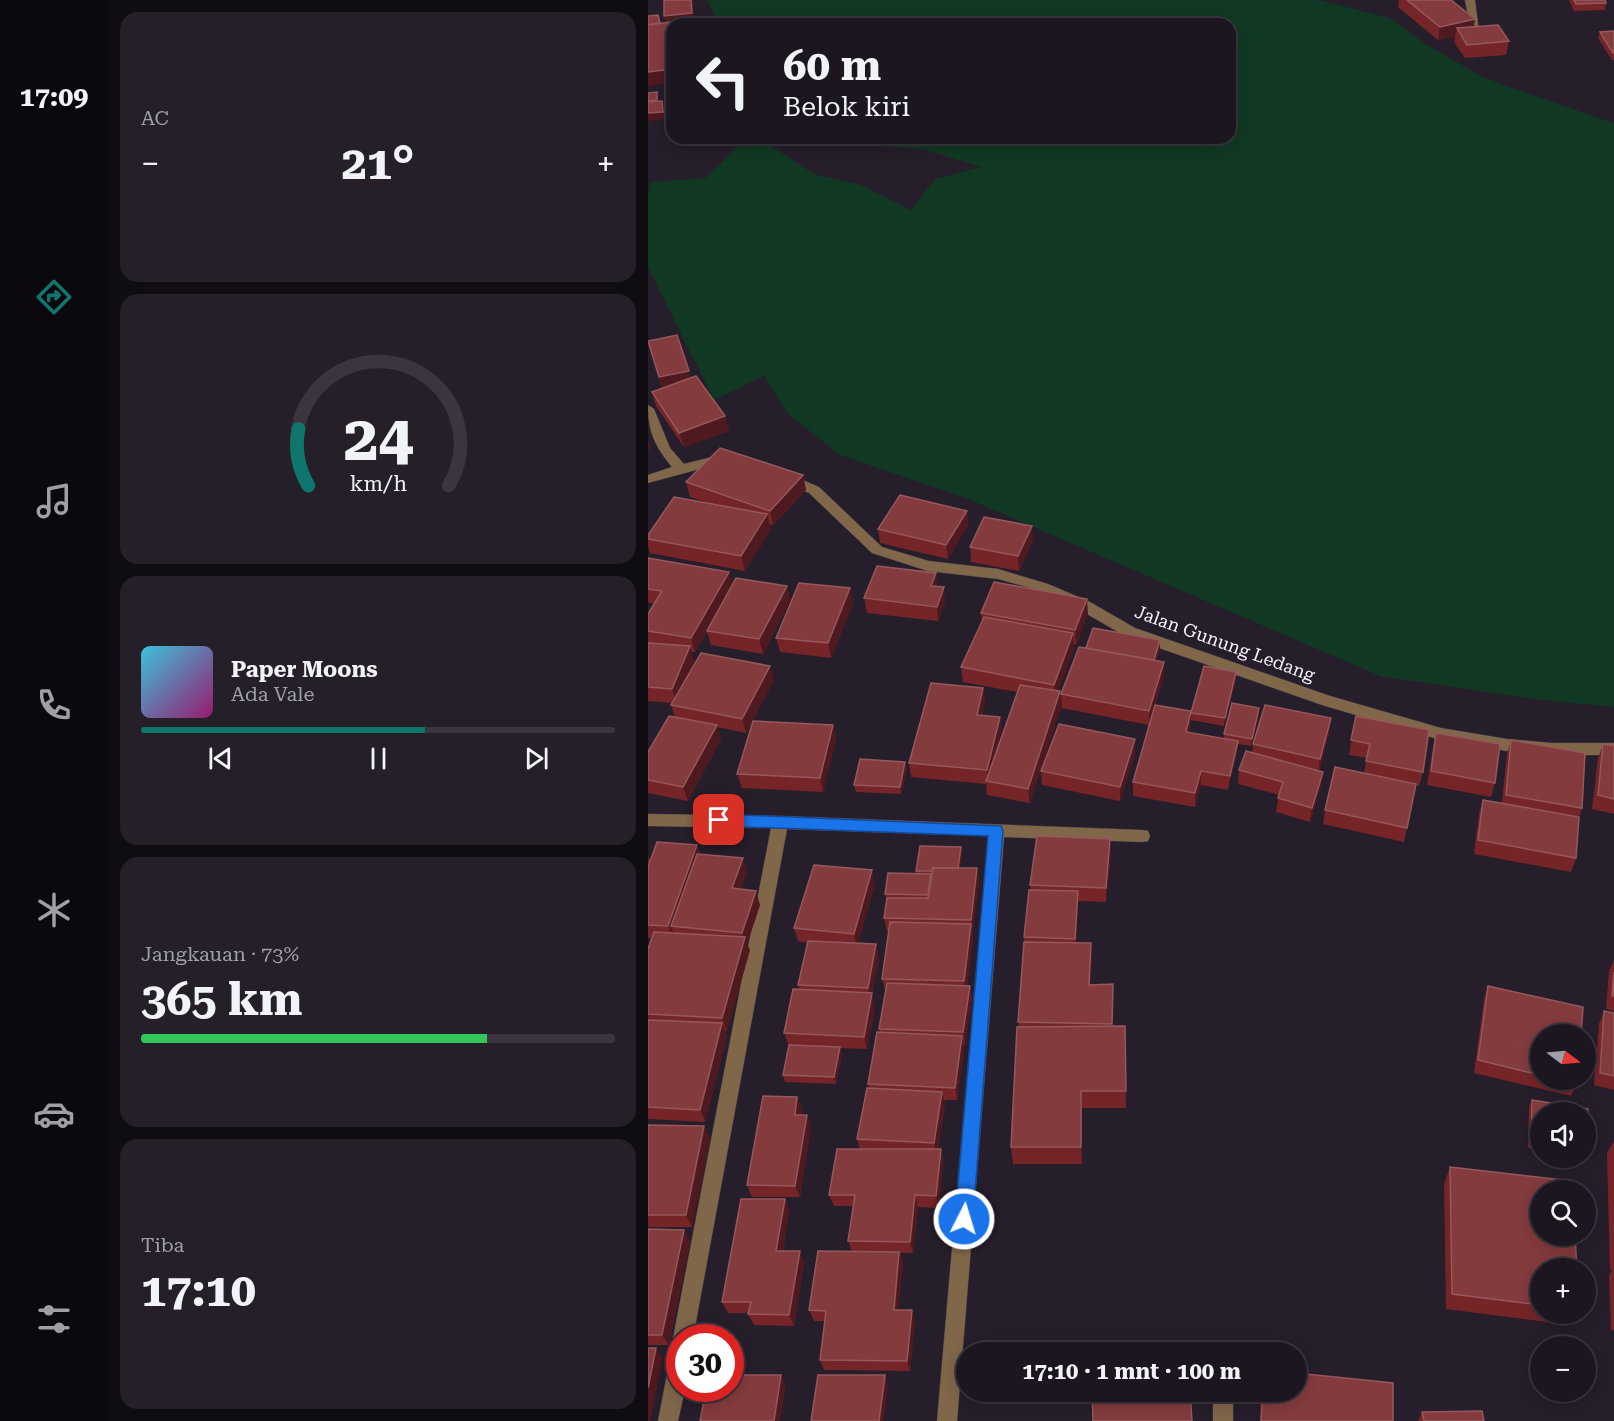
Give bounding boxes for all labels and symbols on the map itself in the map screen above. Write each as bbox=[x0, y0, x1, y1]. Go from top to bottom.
street label: Jalan Gunung Ledang bbox=[1132, 601, 1319, 686]
pin bbox=[693, 794, 744, 845]
north arrow bbox=[1530, 1024, 1596, 1090]
position arrow bbox=[932, 1187, 996, 1251]
speed limit sign: 30 bbox=[666, 1324, 744, 1402]

